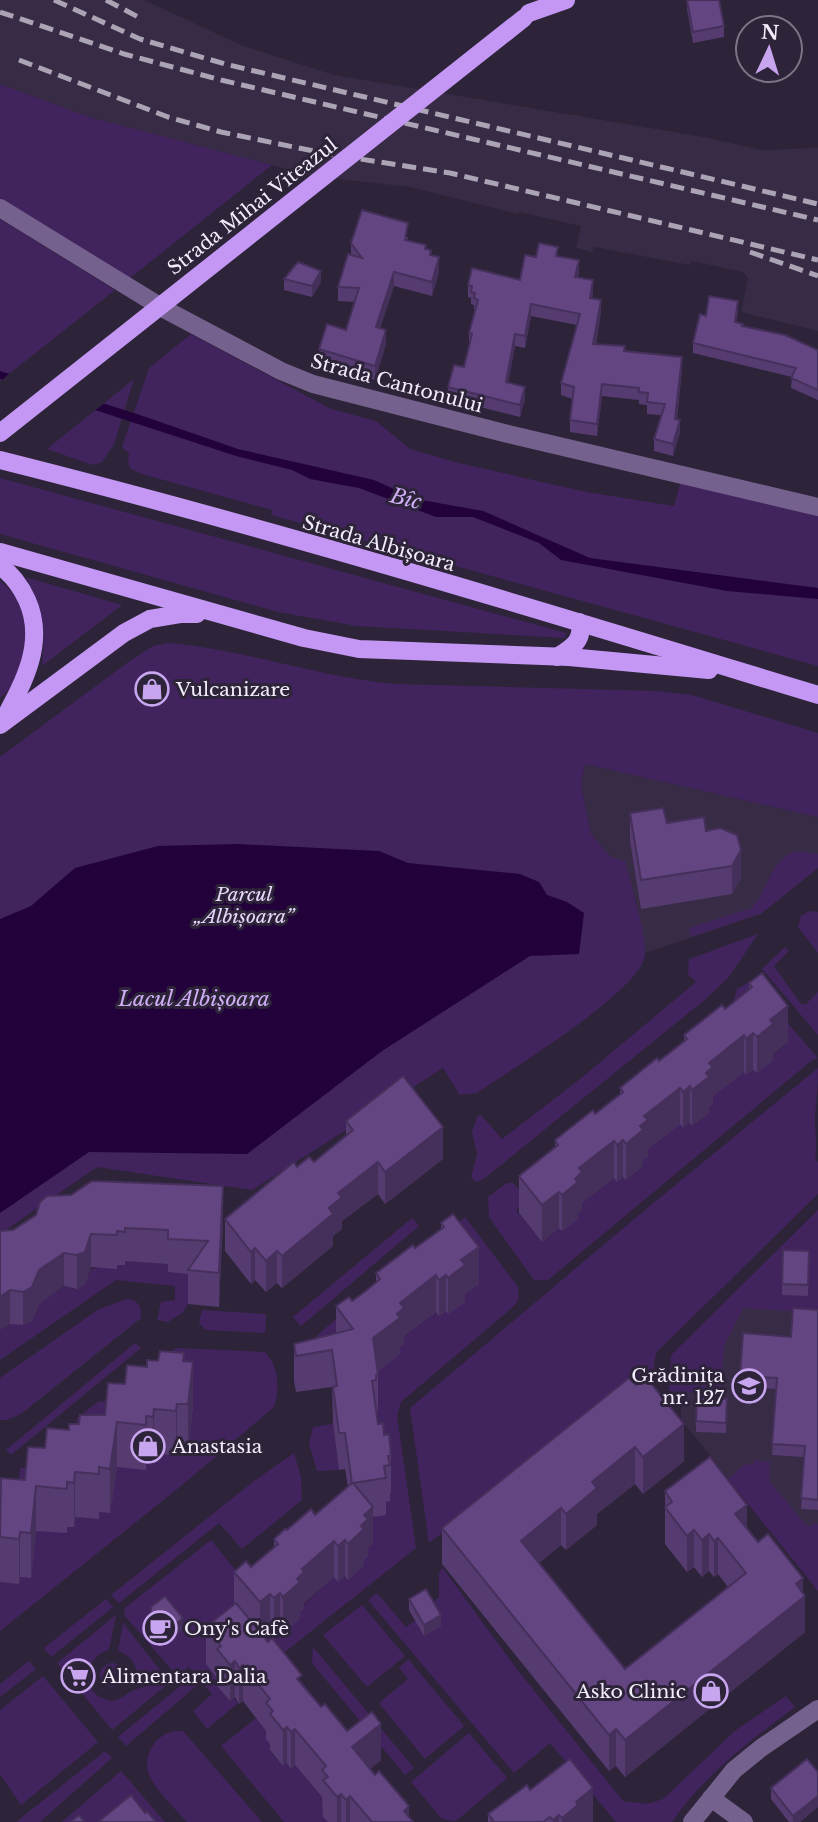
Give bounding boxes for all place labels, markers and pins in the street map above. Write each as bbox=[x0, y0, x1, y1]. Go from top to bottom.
shop icon: Vulcanizare bbox=[133, 670, 171, 708]
place label: Vulcanizare bbox=[175, 678, 290, 701]
place label: Grădinița nr. 127 bbox=[631, 1364, 724, 1409]
school or university icon: Grădinița nr. 127 bbox=[730, 1367, 768, 1405]
shop icon: Anastasia bbox=[129, 1427, 167, 1465]
place label: Anastasia bbox=[171, 1435, 263, 1458]
cafe icon: Ony's Cafè bbox=[141, 1609, 179, 1647]
place label: Ony's Cafè bbox=[184, 1617, 289, 1640]
supermarket icon: Alimentara Dalia bbox=[59, 1657, 97, 1695]
place label: Alimentara Dalia bbox=[101, 1665, 267, 1688]
shop icon: Asko Clinic bbox=[692, 1672, 730, 1710]
place label: Asko Clinic bbox=[575, 1680, 686, 1703]

